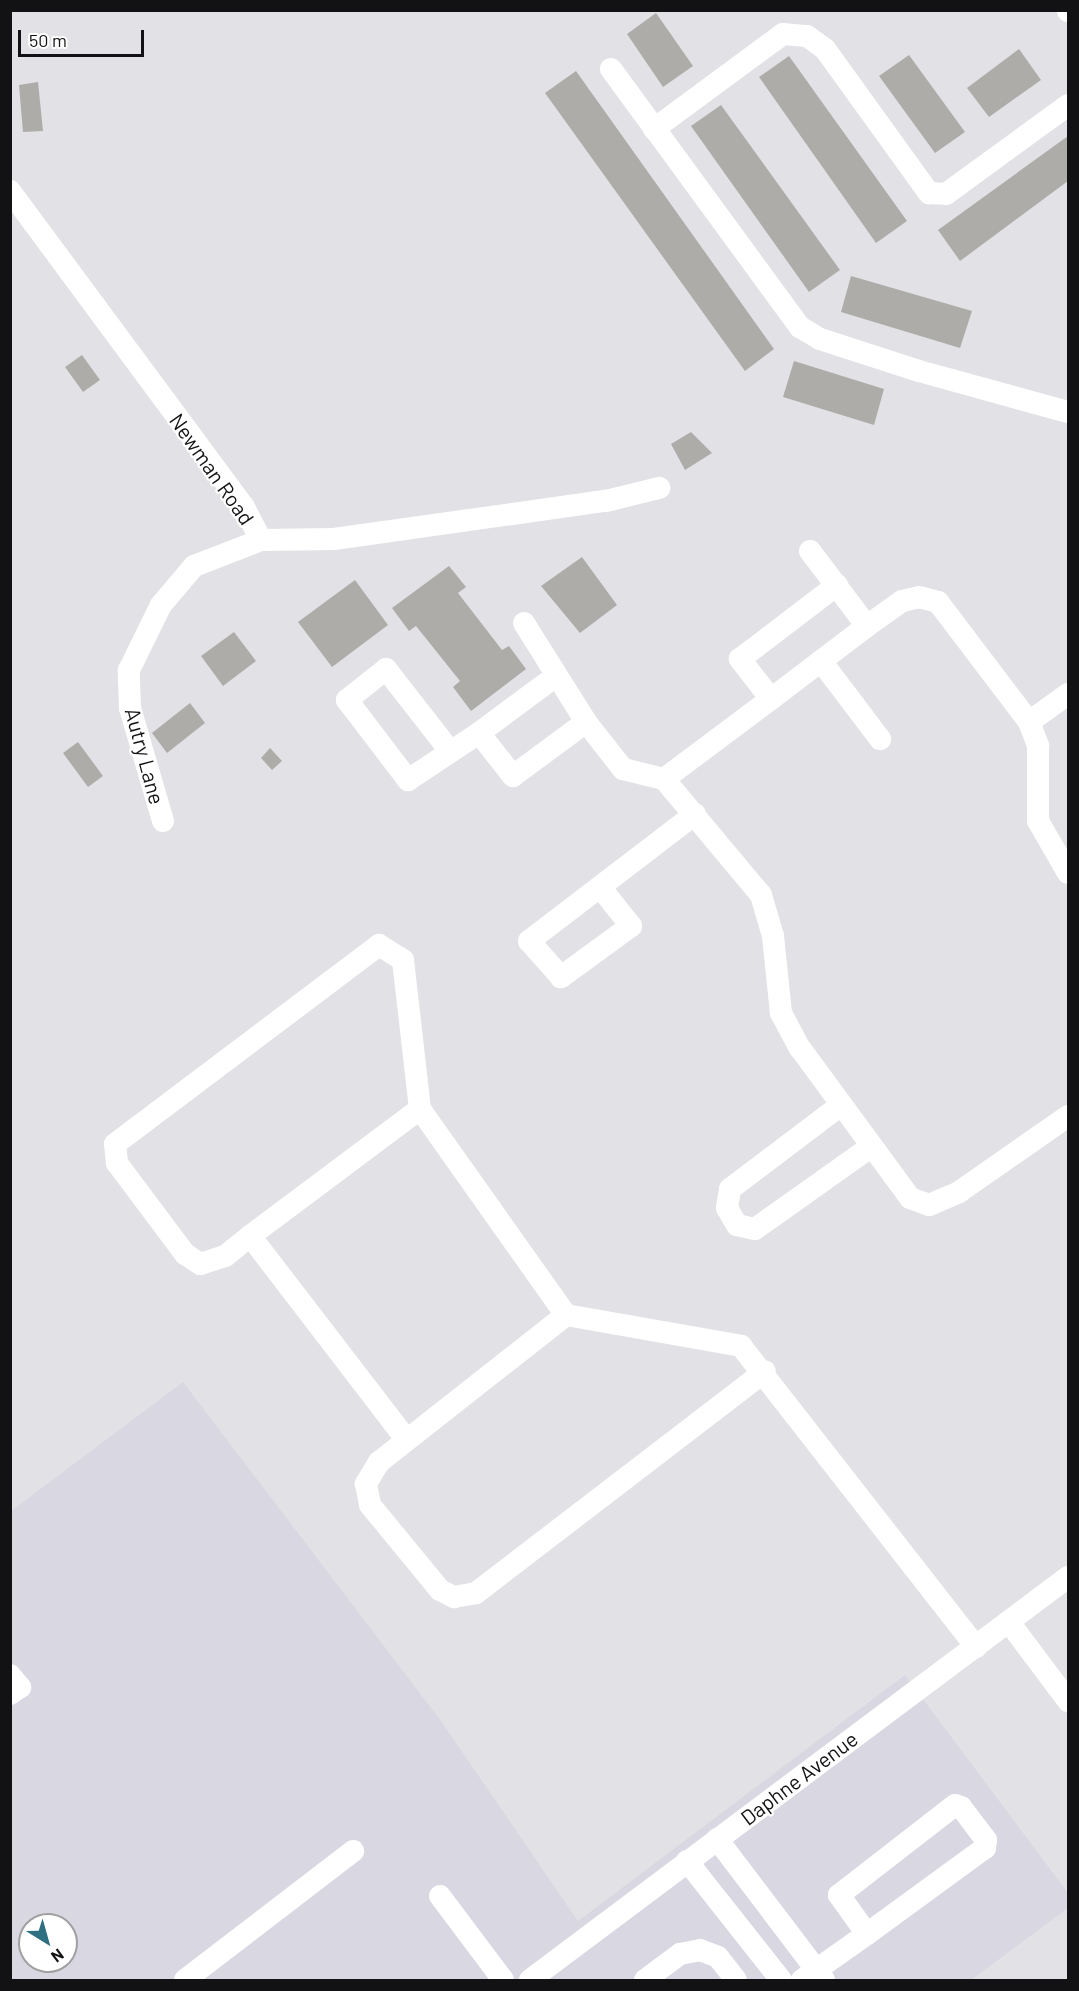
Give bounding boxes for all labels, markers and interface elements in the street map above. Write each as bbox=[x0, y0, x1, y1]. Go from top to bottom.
scale bar bbox=[21, 18, 147, 56]
text: 50 m bbox=[29, 29, 67, 51]
street label: Newman Road bbox=[164, 408, 260, 530]
street label: Autry Lane bbox=[120, 705, 170, 807]
street label: Daphne Avenue bbox=[736, 1726, 862, 1830]
north arrow bbox=[18, 1913, 78, 1973]
text: N bbox=[48, 1945, 68, 1967]

